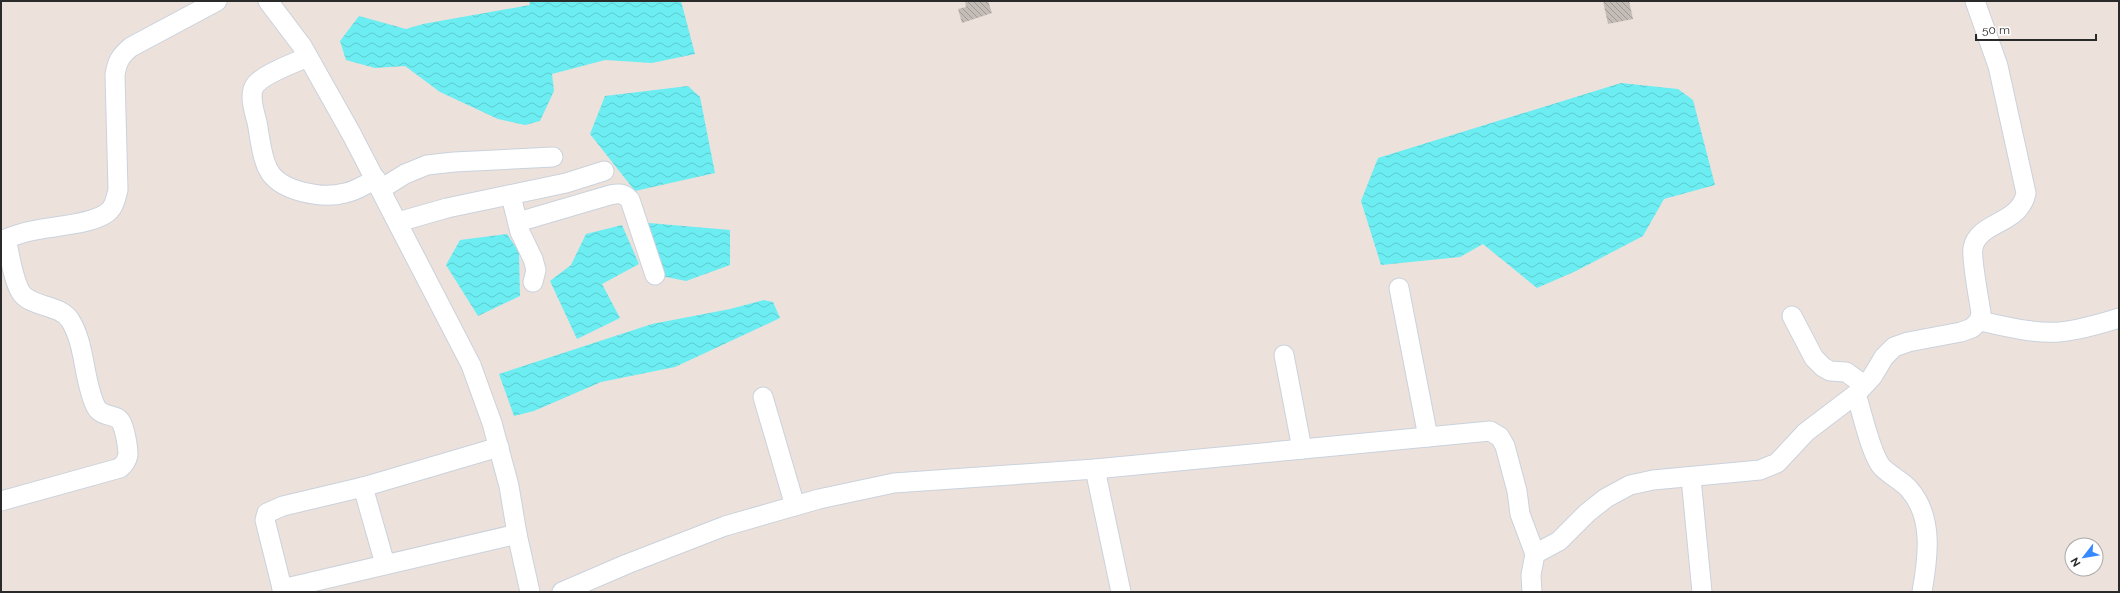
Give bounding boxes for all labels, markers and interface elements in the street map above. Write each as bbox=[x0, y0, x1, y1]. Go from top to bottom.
scale bar bbox=[1976, 16, 2096, 42]
text: 50 m bbox=[1982, 23, 2010, 37]
north arrow bbox=[2064, 537, 2104, 577]
text: N bbox=[2068, 555, 2084, 569]

